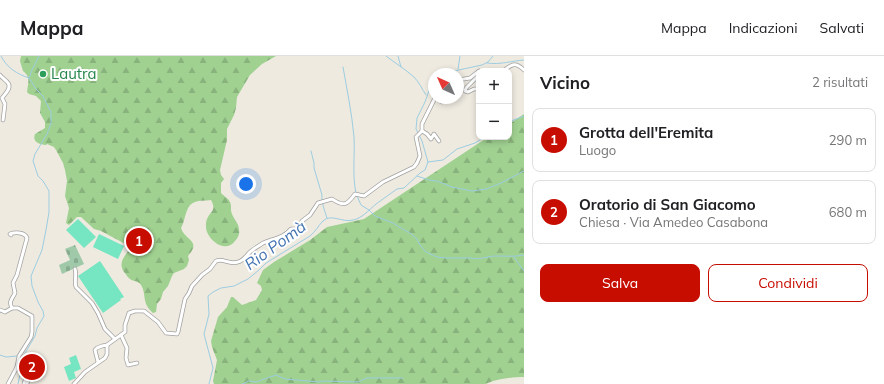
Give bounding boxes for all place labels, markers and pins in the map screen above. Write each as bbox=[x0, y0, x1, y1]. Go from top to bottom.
place label: Lautra bbox=[51, 64, 96, 83]
marker: Lautra bbox=[38, 69, 48, 79]
pin: 1 bbox=[126, 226, 152, 256]
pin: 2 bbox=[19, 352, 45, 382]

